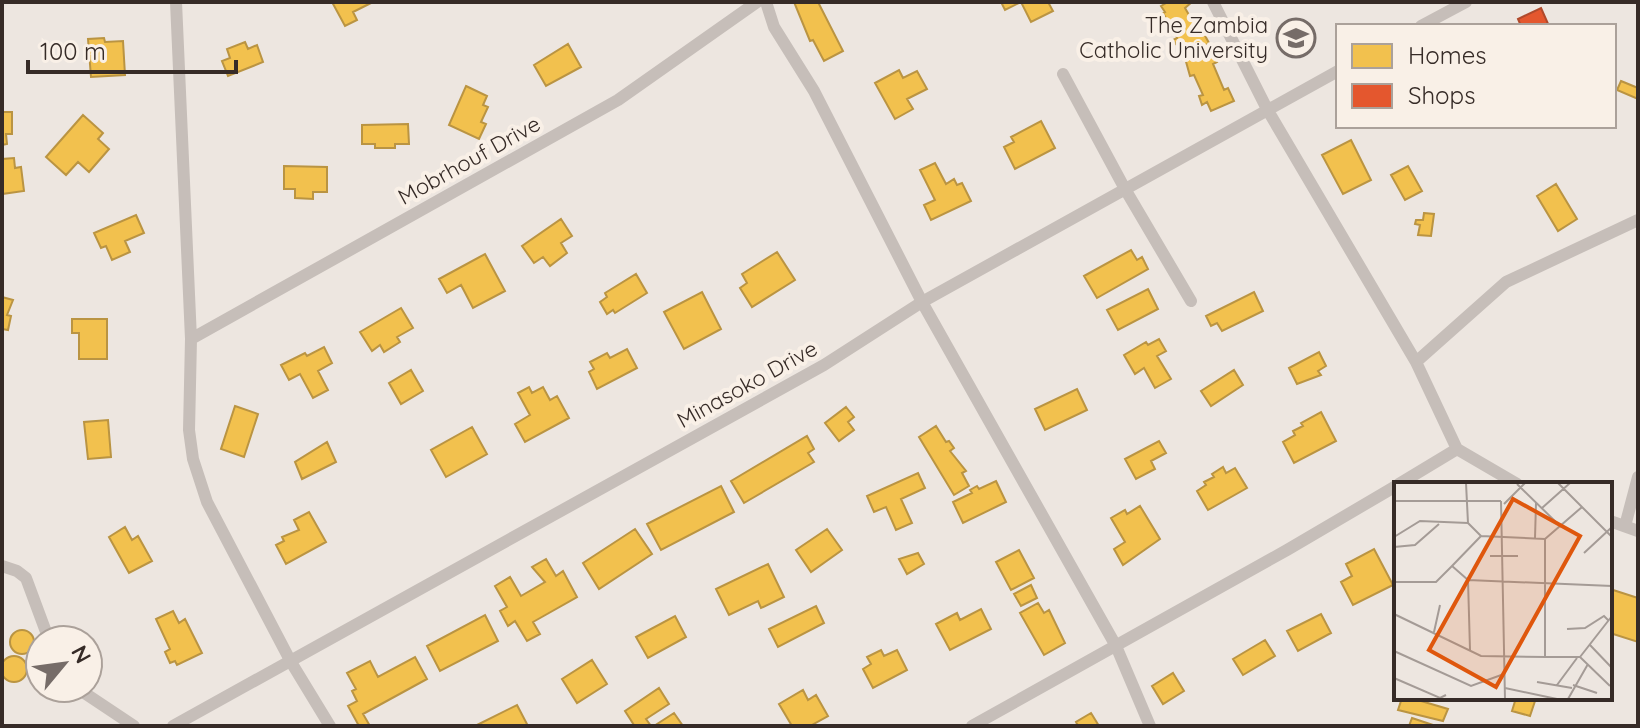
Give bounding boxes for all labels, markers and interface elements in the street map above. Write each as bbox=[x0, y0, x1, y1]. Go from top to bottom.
place label: The Zambia Catholic University bbox=[1079, 11, 1268, 64]
school or university icon: The Zambia Catholic University bbox=[1275, 17, 1317, 59]
scale bar bbox=[28, 24, 236, 74]
legend bbox=[1336, 24, 1616, 128]
text: 100 m bbox=[40, 36, 106, 66]
text: Homes bbox=[1408, 40, 1486, 70]
text: Shops bbox=[1408, 80, 1475, 110]
street label: Mobrhouf Drive bbox=[393, 109, 545, 211]
street label: Minasoko Drive bbox=[672, 334, 822, 434]
inset map bbox=[1394, 482, 1612, 700]
north arrow bbox=[24, 624, 104, 704]
text: N bbox=[65, 640, 98, 668]

